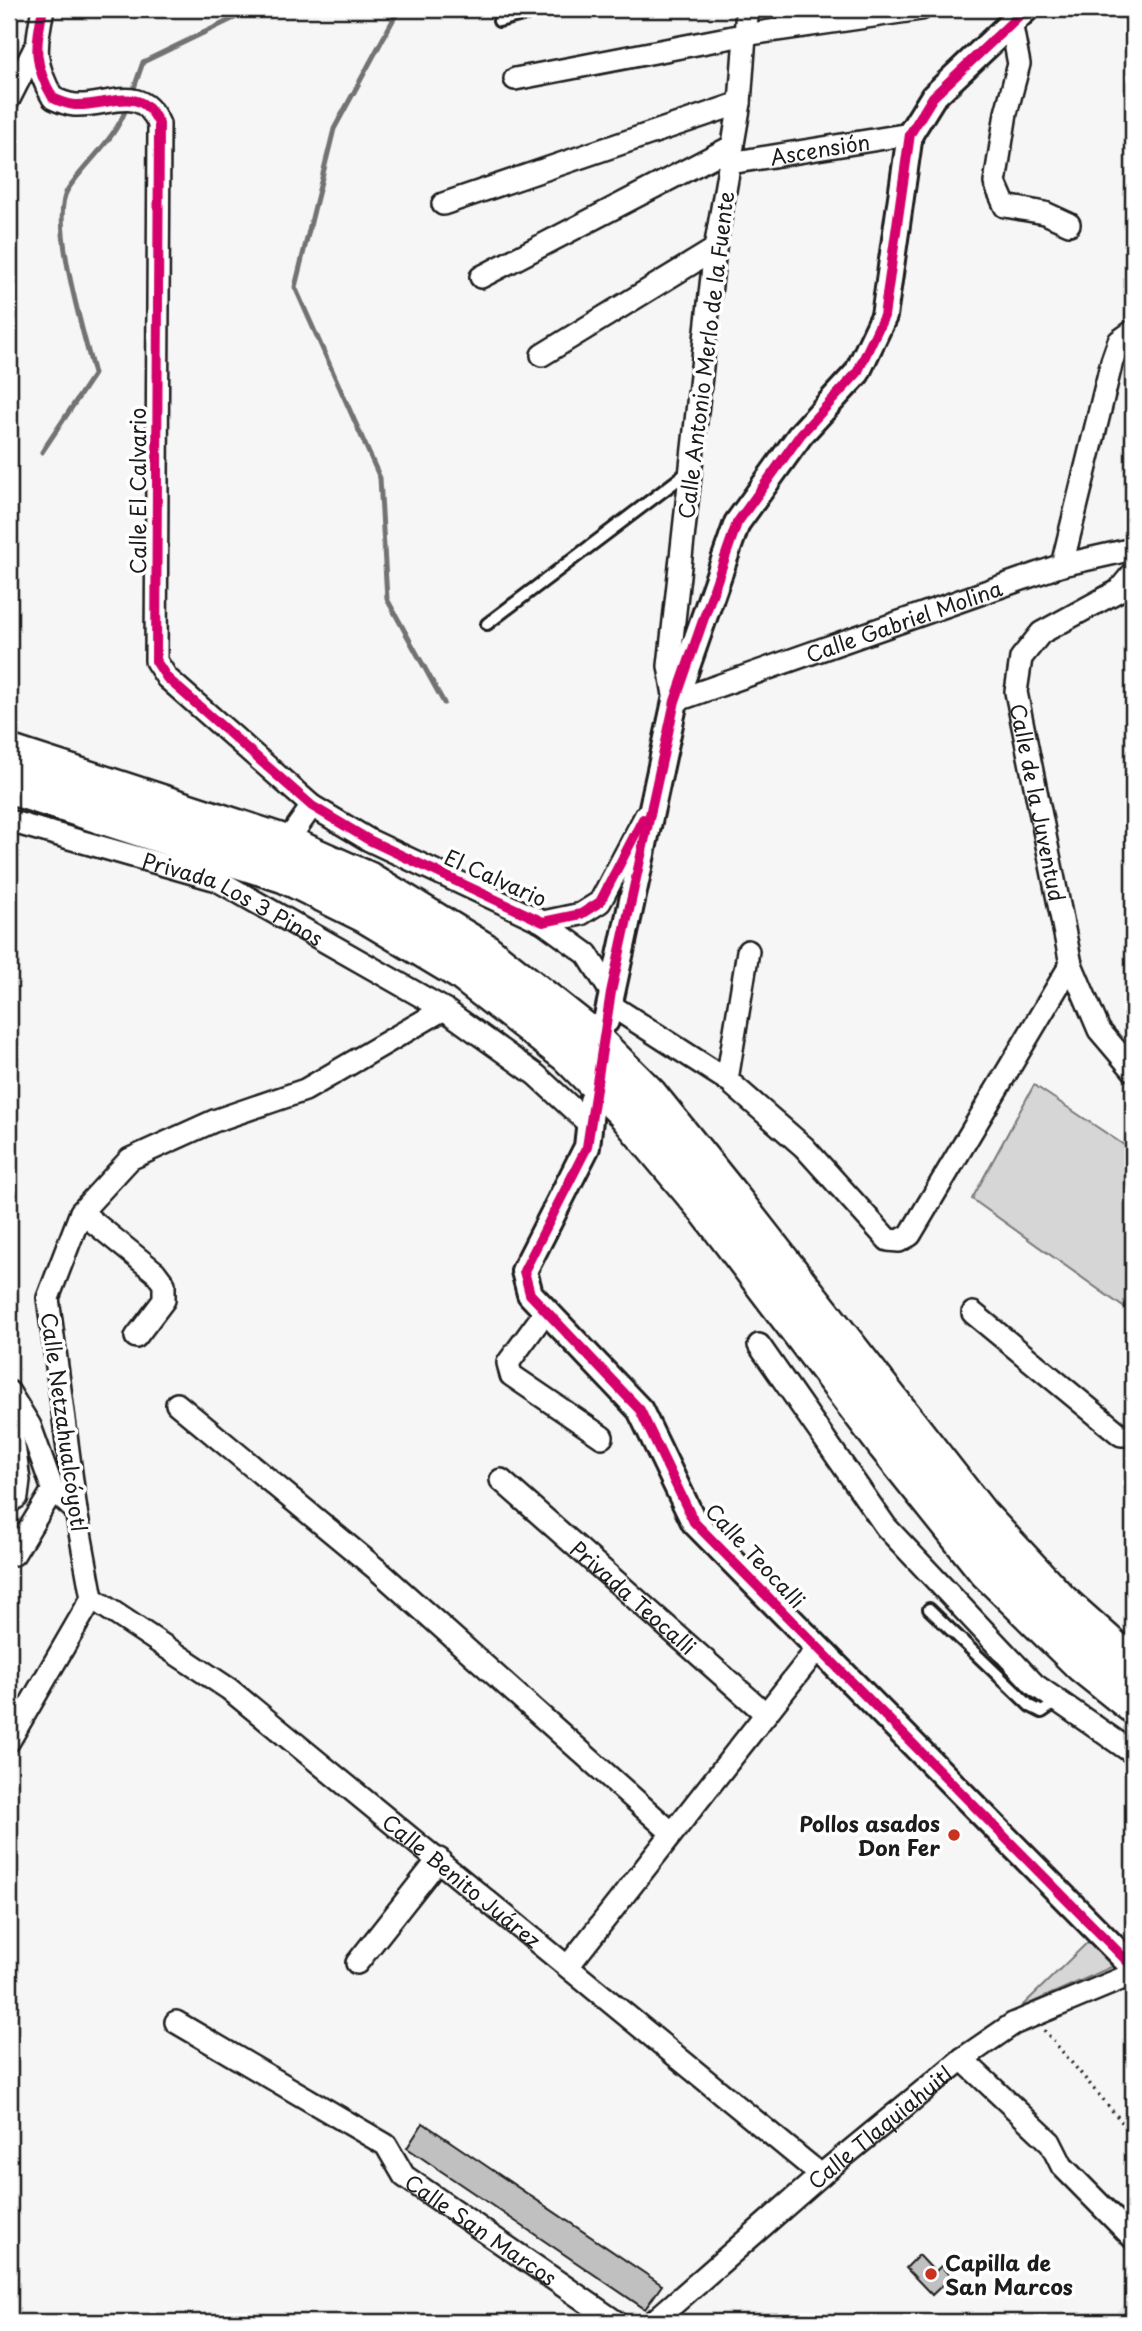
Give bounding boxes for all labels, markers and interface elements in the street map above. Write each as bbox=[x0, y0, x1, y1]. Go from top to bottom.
street label: Ascensión bbox=[768, 125, 872, 172]
street label: Calle Antonio Merlo de la Fuente bbox=[669, 189, 741, 521]
street label: Calle El Calvario bbox=[121, 408, 153, 574]
street label: Calle Gabriel Molina bbox=[801, 571, 1007, 670]
street label: Calle de la Juventud bbox=[1003, 700, 1074, 904]
street label: El Calvario bbox=[440, 840, 552, 914]
street label: Privada Los 3 Pinos bbox=[139, 844, 329, 953]
street label: Calle Netzahualcóyotl bbox=[34, 1310, 96, 1534]
street label: Calle Teocalli bbox=[699, 1495, 813, 1615]
street label: Privada Teocalli bbox=[564, 1533, 704, 1662]
street label: Calle Benito Juárez bbox=[376, 1806, 548, 1955]
place label: Pollos asados Don Fer bbox=[799, 1807, 940, 1863]
marker: Pollos asados Don Fer bbox=[946, 1827, 962, 1843]
street label: Calle Tlaquiahuitl bbox=[800, 2058, 959, 2196]
street label: Calle San Marcos bbox=[399, 2165, 564, 2293]
place label: Capilla de San Marcos bbox=[945, 2246, 1073, 2302]
marker: Capilla de San Marcos bbox=[923, 2266, 939, 2282]

